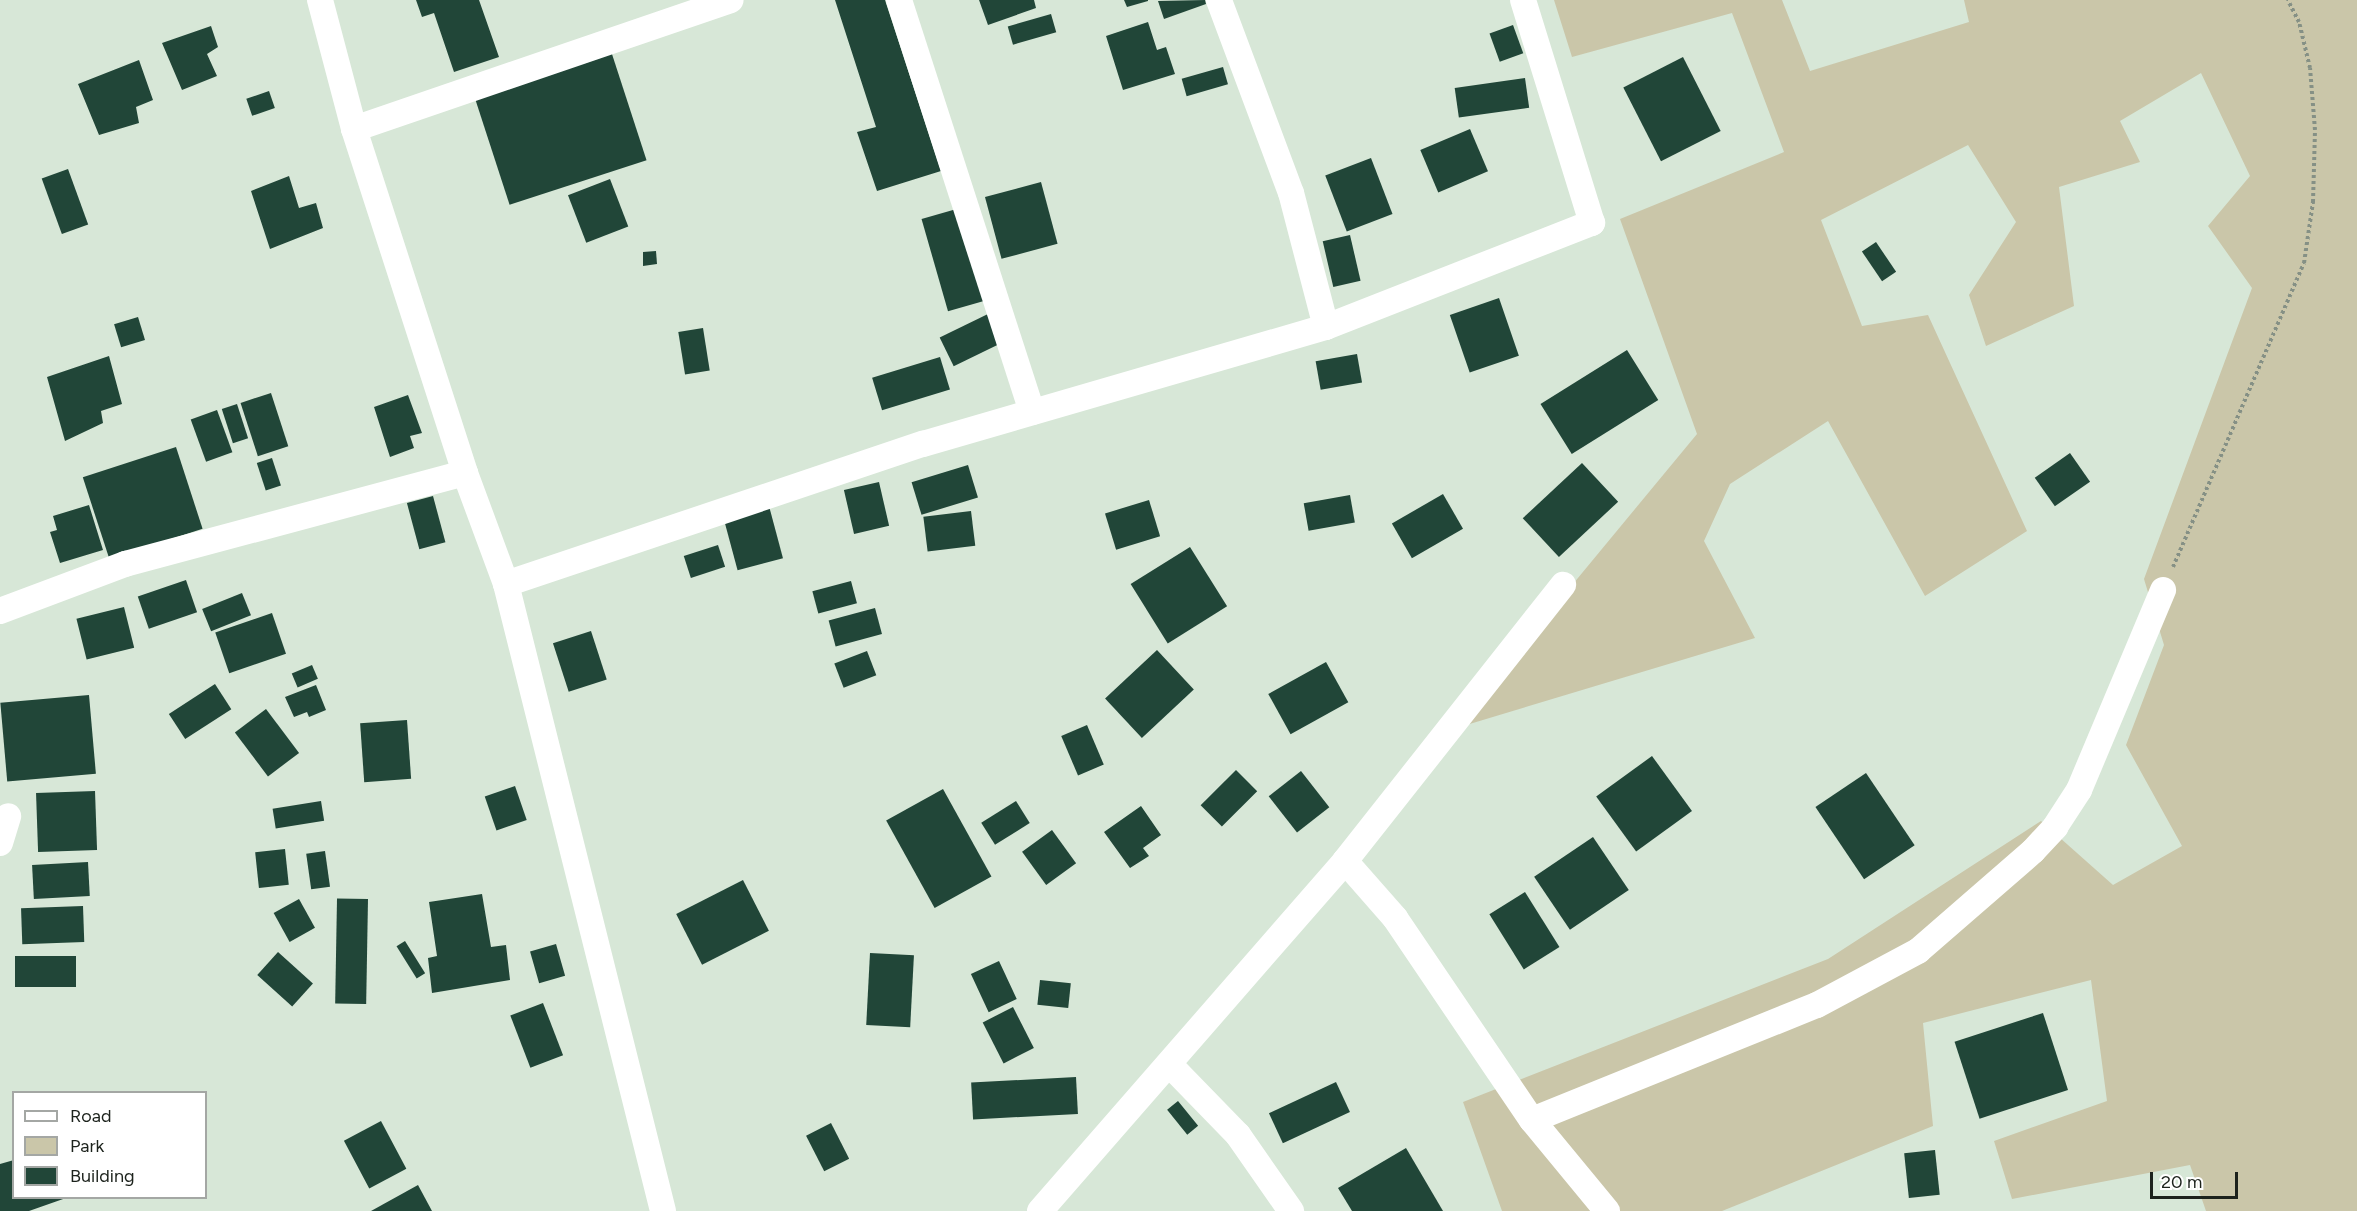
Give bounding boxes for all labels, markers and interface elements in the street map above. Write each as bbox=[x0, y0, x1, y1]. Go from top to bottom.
legend bbox=[12, 1091, 207, 1199]
text: Road bbox=[70, 1105, 111, 1127]
text: Park bbox=[70, 1135, 104, 1157]
scale bar bbox=[2153, 1160, 2242, 1198]
text: Building bbox=[70, 1165, 135, 1187]
text: 20 m bbox=[2161, 1171, 2202, 1193]

